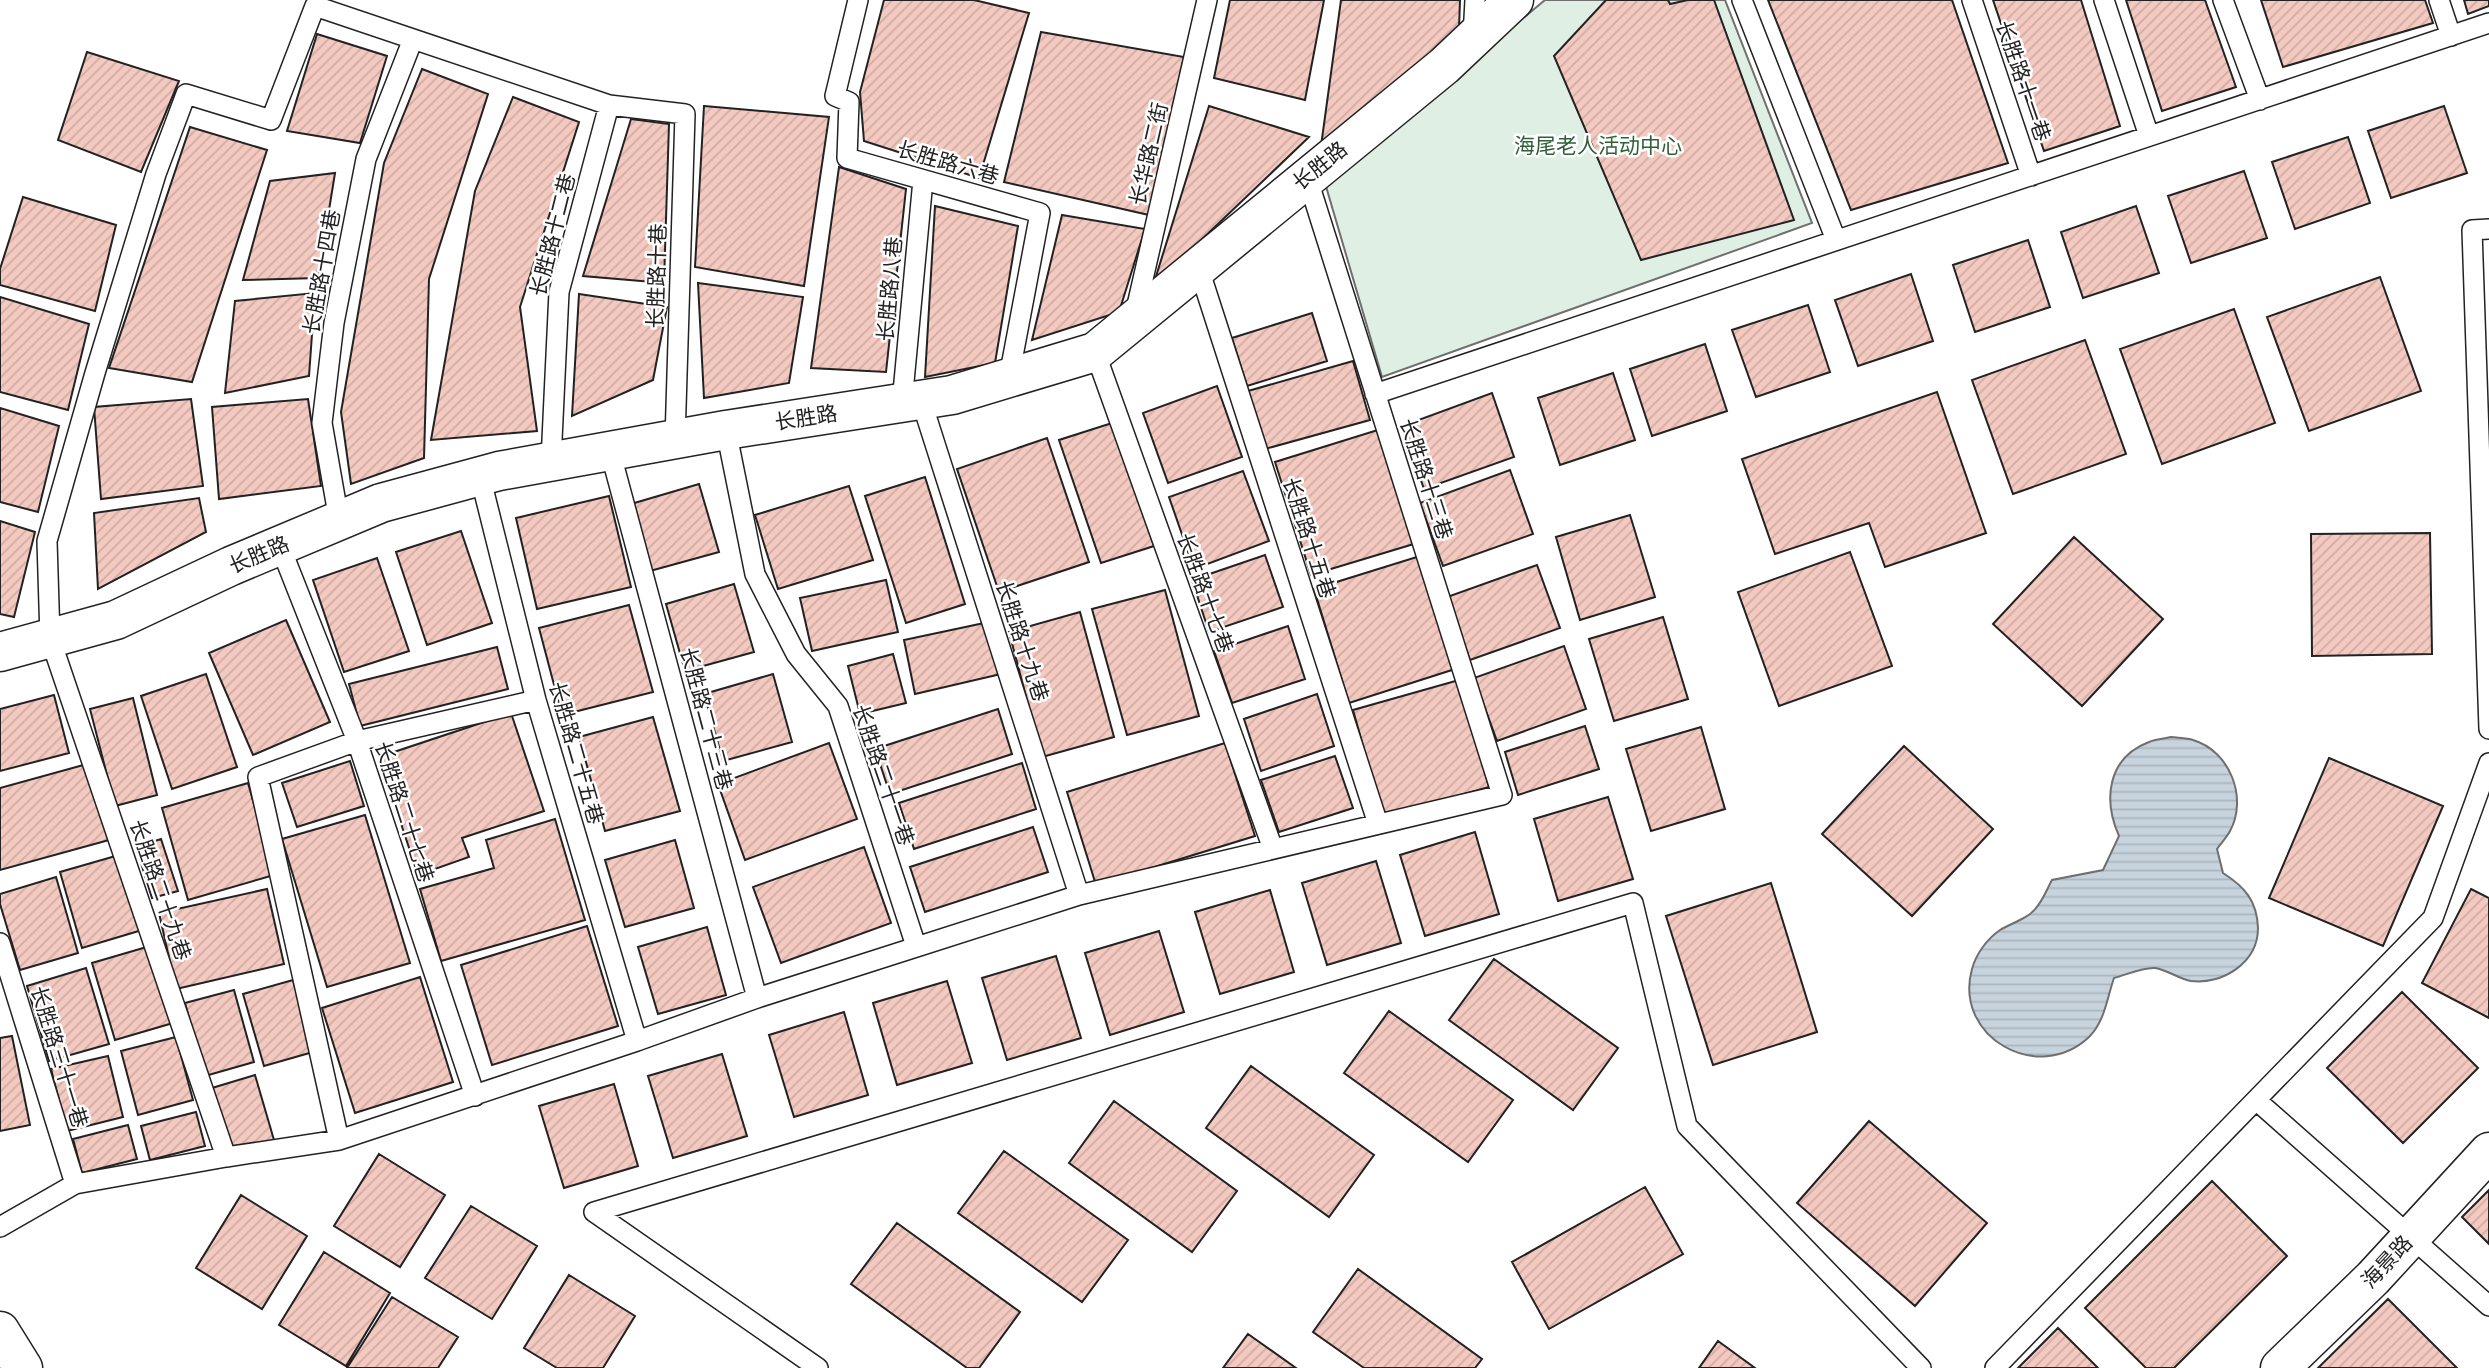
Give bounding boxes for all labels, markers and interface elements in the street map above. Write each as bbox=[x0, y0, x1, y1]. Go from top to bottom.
street label: 长胜路十一巷 bbox=[1990, 17, 2057, 145]
street label: 长华路二街 bbox=[1124, 100, 1173, 208]
park label: 海尾老人活动中心 bbox=[1514, 132, 1682, 159]
street label: 长胜路六巷 bbox=[894, 135, 1002, 190]
street label: 长胜路 bbox=[1287, 135, 1353, 196]
street label: 长胜路十二巷 bbox=[524, 170, 581, 299]
street label: 长胜路十四巷 bbox=[297, 208, 346, 336]
street label: 长胜路十巷 bbox=[641, 223, 672, 329]
street label: 长胜路八巷 bbox=[871, 235, 908, 342]
street label: 长胜路 bbox=[773, 399, 839, 436]
street label: 长胜路十三巷 bbox=[1394, 415, 1459, 543]
street label: 长胜路十五巷 bbox=[1277, 474, 1342, 602]
street label: 长胜路十七巷 bbox=[1171, 529, 1240, 657]
street label: 长胜路 bbox=[225, 530, 293, 579]
street label: 长胜路十九巷 bbox=[990, 577, 1055, 705]
street label: 长胜路二十三巷 bbox=[674, 644, 739, 793]
street label: 长胜路二十五巷 bbox=[543, 678, 610, 827]
street label: 长胜路二十一巷 bbox=[847, 701, 920, 849]
street label: 长胜路二十七巷 bbox=[369, 738, 440, 886]
street label: 长胜路二十九巷 bbox=[124, 816, 197, 964]
street label: 长胜路三十一巷 bbox=[25, 983, 94, 1131]
street label: 海景路 bbox=[2355, 1229, 2418, 1294]

